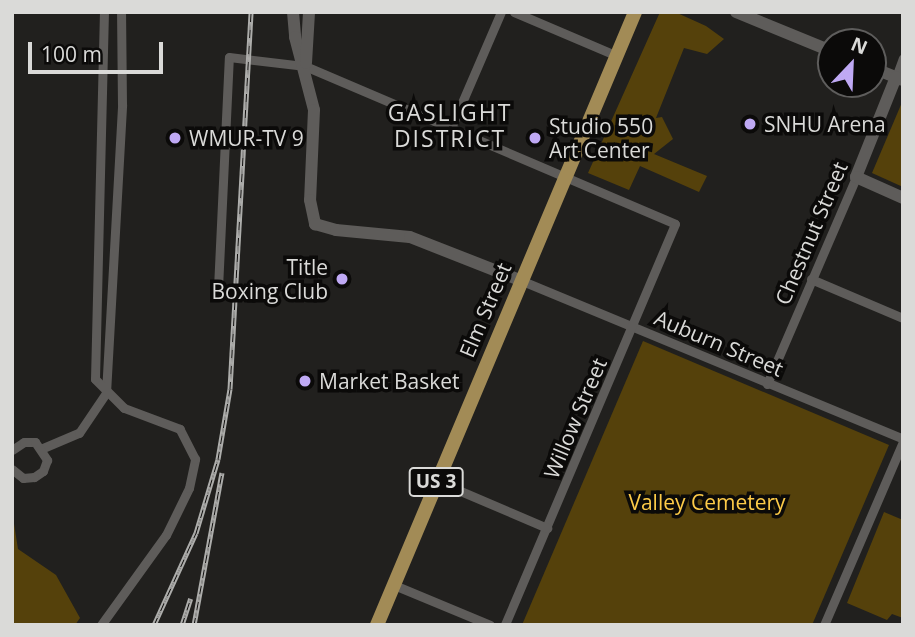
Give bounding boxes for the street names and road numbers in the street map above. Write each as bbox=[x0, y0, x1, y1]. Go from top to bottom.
street label: Chestnut Street bbox=[770, 158, 852, 308]
street label: Elm Street bbox=[454, 259, 516, 361]
street label: Auburn Street bbox=[651, 305, 787, 381]
street label: Willow Street bbox=[538, 354, 612, 482]
road number: US 3 bbox=[408, 467, 464, 498]

